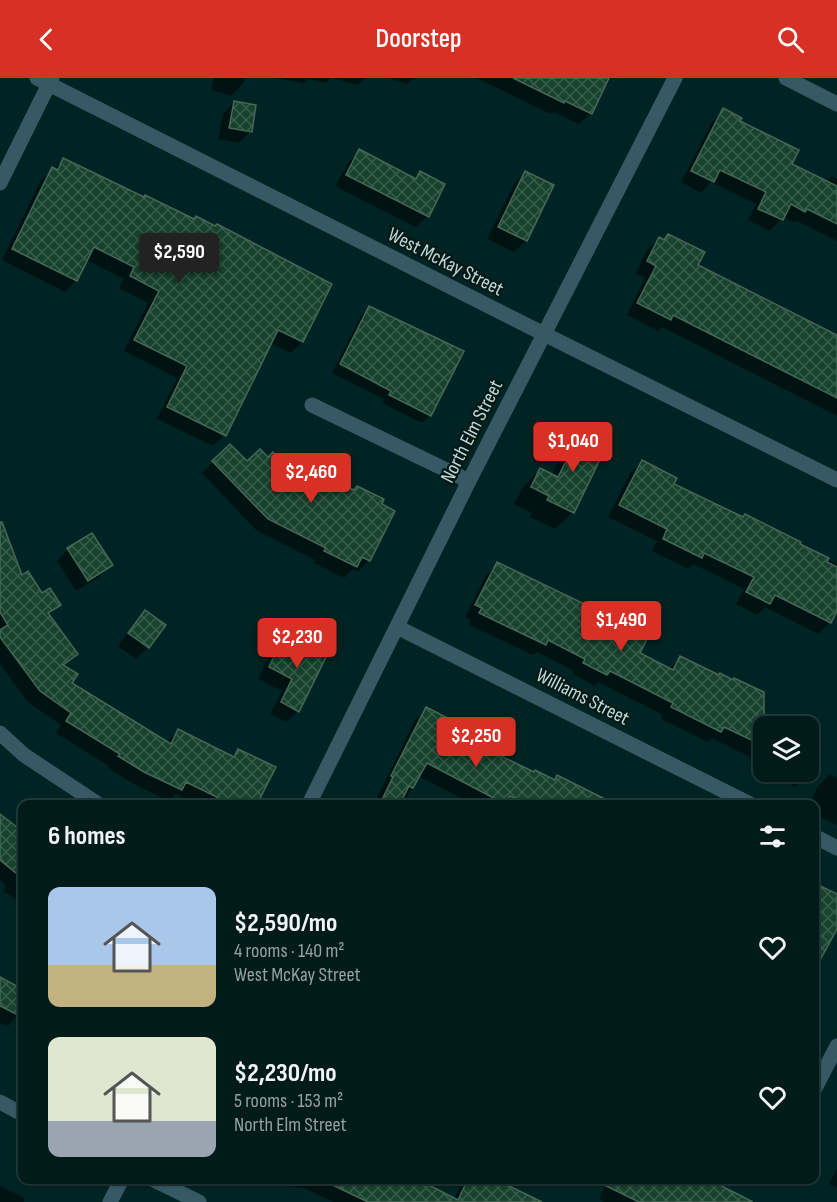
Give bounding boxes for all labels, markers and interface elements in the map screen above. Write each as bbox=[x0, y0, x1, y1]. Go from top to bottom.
icon: back bbox=[30, 23, 63, 56]
text: Doorstep bbox=[376, 23, 461, 55]
icon: search bbox=[774, 23, 807, 56]
street label: West McKay Street bbox=[384, 222, 507, 301]
pin: $2,590 bbox=[130, 233, 228, 284]
text: $2,590 bbox=[153, 240, 205, 264]
street label: North Elm Street bbox=[436, 376, 508, 487]
pin: $1,040 bbox=[524, 422, 622, 473]
text: $1,040 bbox=[547, 429, 599, 453]
pin: $2,460 bbox=[262, 453, 360, 504]
text: $2,460 bbox=[285, 460, 337, 484]
pin: $1,490 bbox=[572, 601, 670, 652]
text: $1,490 bbox=[595, 608, 647, 632]
pin: $2,230 bbox=[248, 618, 346, 669]
text: $2,230 bbox=[272, 625, 322, 649]
street label: Williams Street bbox=[532, 663, 633, 731]
map controls bbox=[753, 716, 819, 782]
button: layers bbox=[753, 716, 819, 782]
pin: $2,250 bbox=[427, 717, 525, 768]
text: $2,250 bbox=[451, 724, 501, 748]
icon: filters bbox=[756, 820, 789, 853]
text: 6 homes bbox=[48, 821, 126, 852]
text: $2,590/mo bbox=[234, 908, 337, 939]
icon: home bbox=[96, 911, 168, 983]
icon: heart bbox=[756, 931, 789, 964]
text: 4 rooms · 140 m² bbox=[234, 939, 344, 963]
text: West McKay Street bbox=[234, 963, 361, 987]
text: $2,230/mo bbox=[234, 1058, 337, 1089]
icon: home bbox=[96, 1061, 168, 1133]
icon: heart bbox=[756, 1081, 789, 1114]
text: 5 rooms · 153 m² bbox=[234, 1089, 343, 1113]
text: North Elm Street bbox=[234, 1113, 347, 1137]

